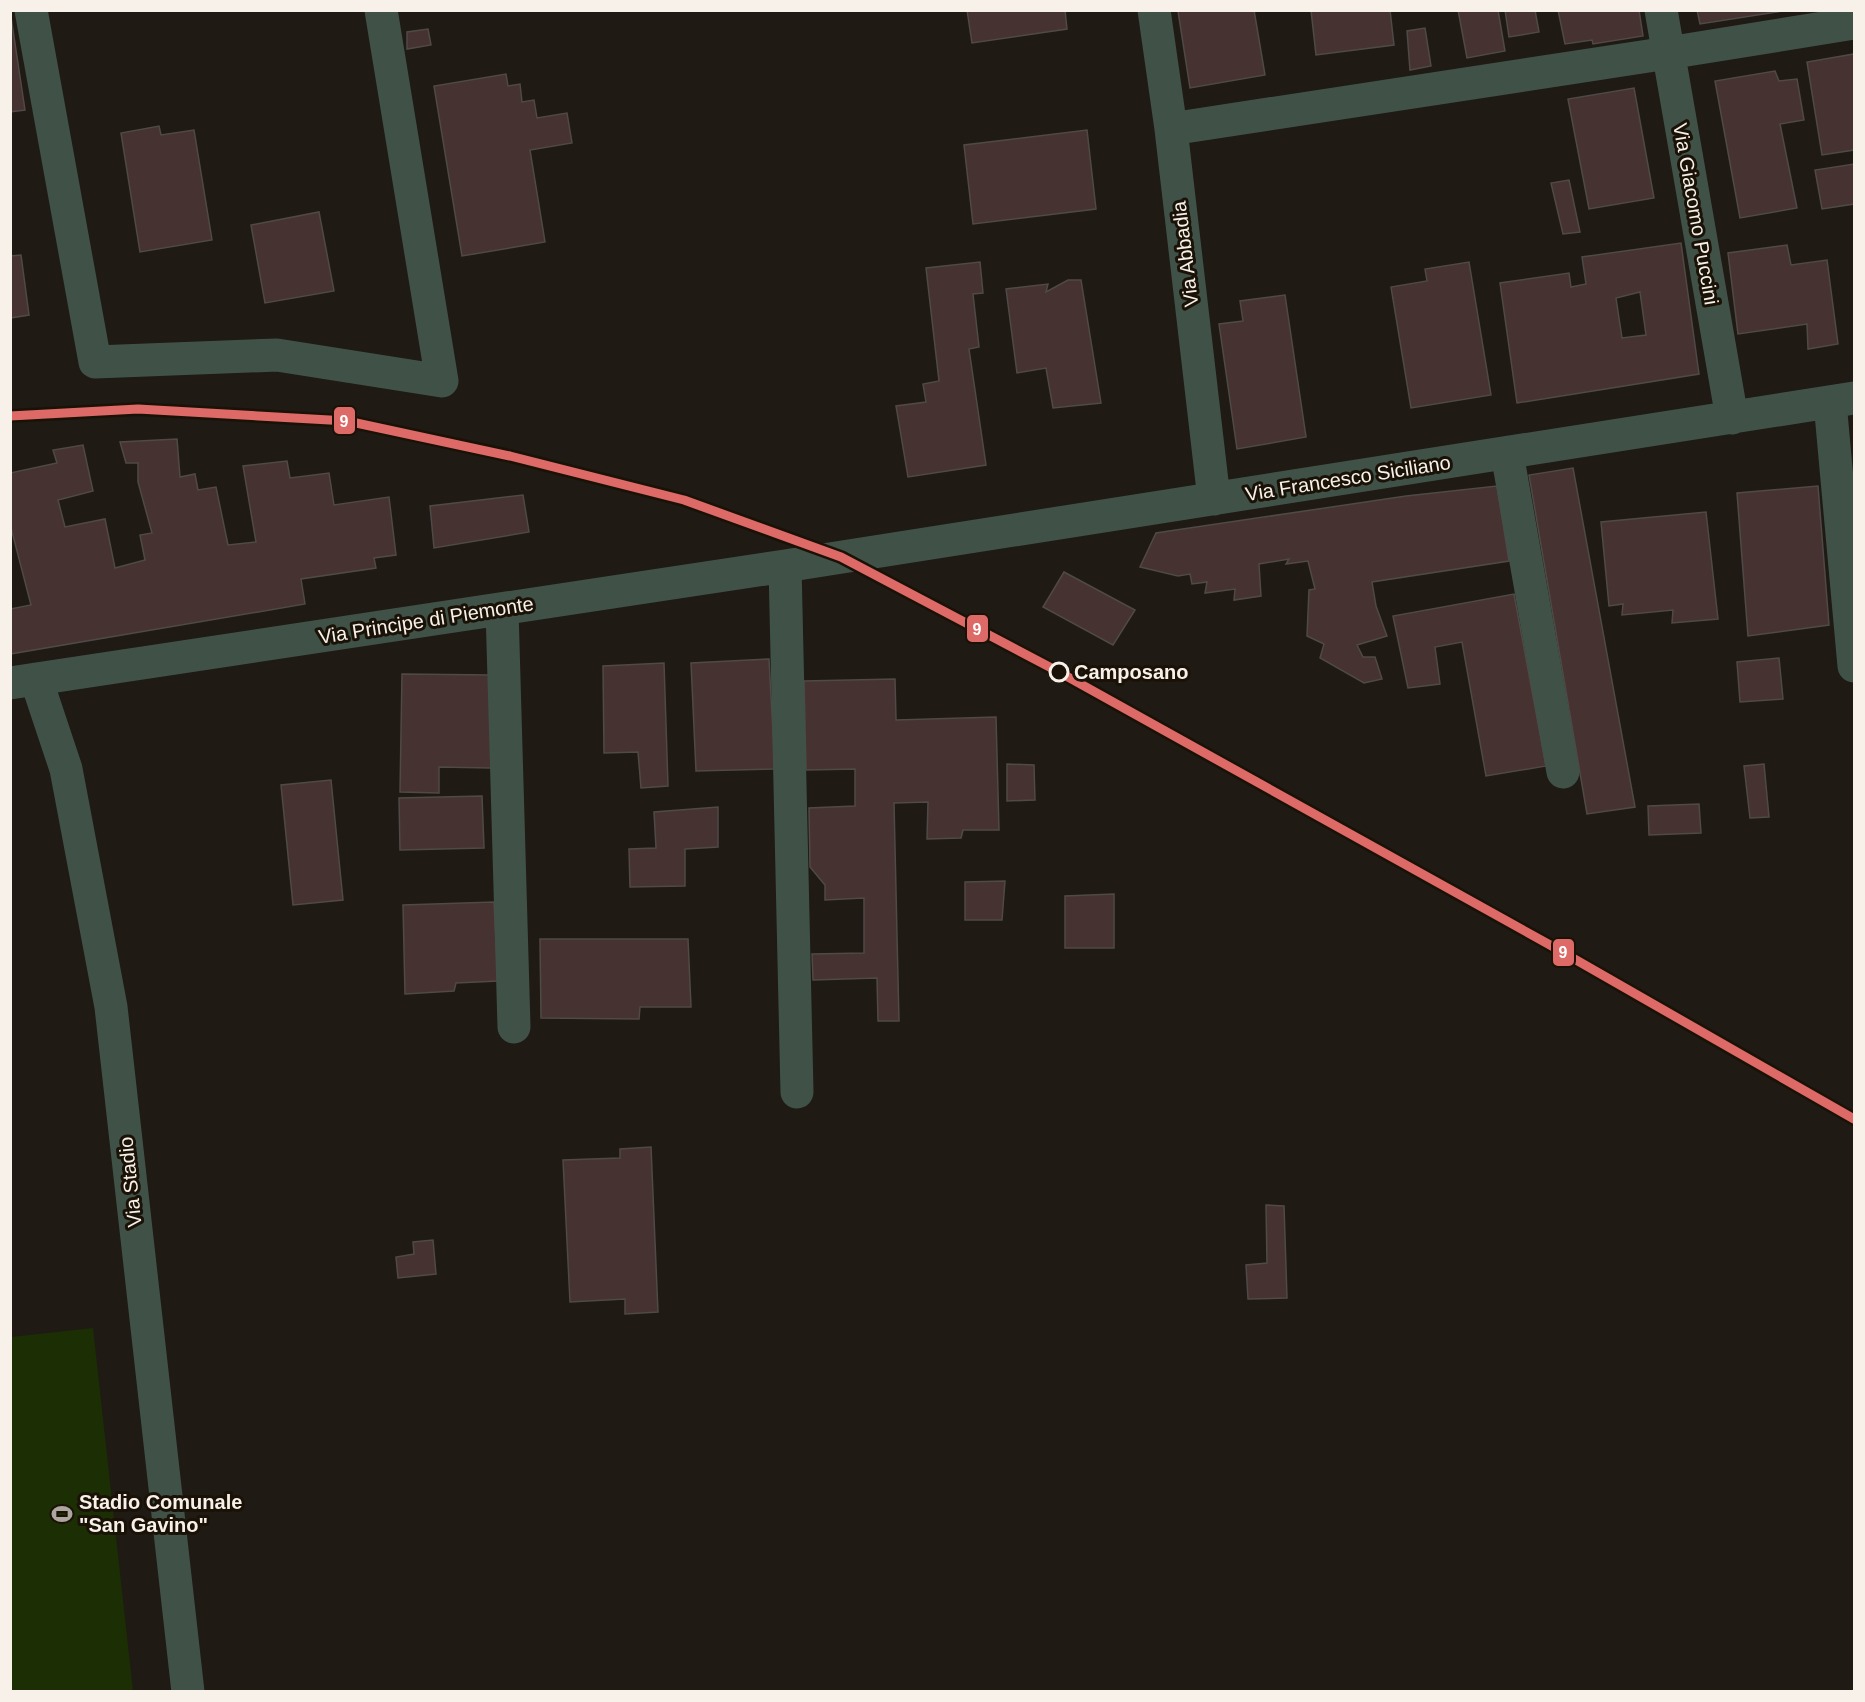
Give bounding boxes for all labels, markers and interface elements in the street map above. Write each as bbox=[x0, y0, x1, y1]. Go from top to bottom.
street label: Via Giacomo Puccini bbox=[1669, 121, 1723, 307]
street label: Via Abbadia bbox=[1167, 199, 1202, 308]
line badge: 9 bbox=[333, 406, 356, 435]
text: 9 bbox=[340, 413, 349, 430]
street label: Via Francesco Siciliano bbox=[1244, 451, 1452, 505]
street label: Via Principe di Piemonte bbox=[317, 592, 535, 648]
line badge: 9 bbox=[966, 614, 989, 643]
text: 9 bbox=[973, 621, 982, 638]
place label: Camposano bbox=[1074, 661, 1188, 683]
marker: Camposano bbox=[1049, 662, 1069, 682]
line badge: 9 bbox=[1552, 938, 1575, 967]
text: 9 bbox=[1559, 944, 1568, 961]
street label: Via Stadio bbox=[114, 1136, 146, 1228]
place label: Stadio Comunale "San Gavino" bbox=[79, 1491, 242, 1536]
sports icon: Stadio Comunale "San Gavino" bbox=[50, 1502, 74, 1526]

